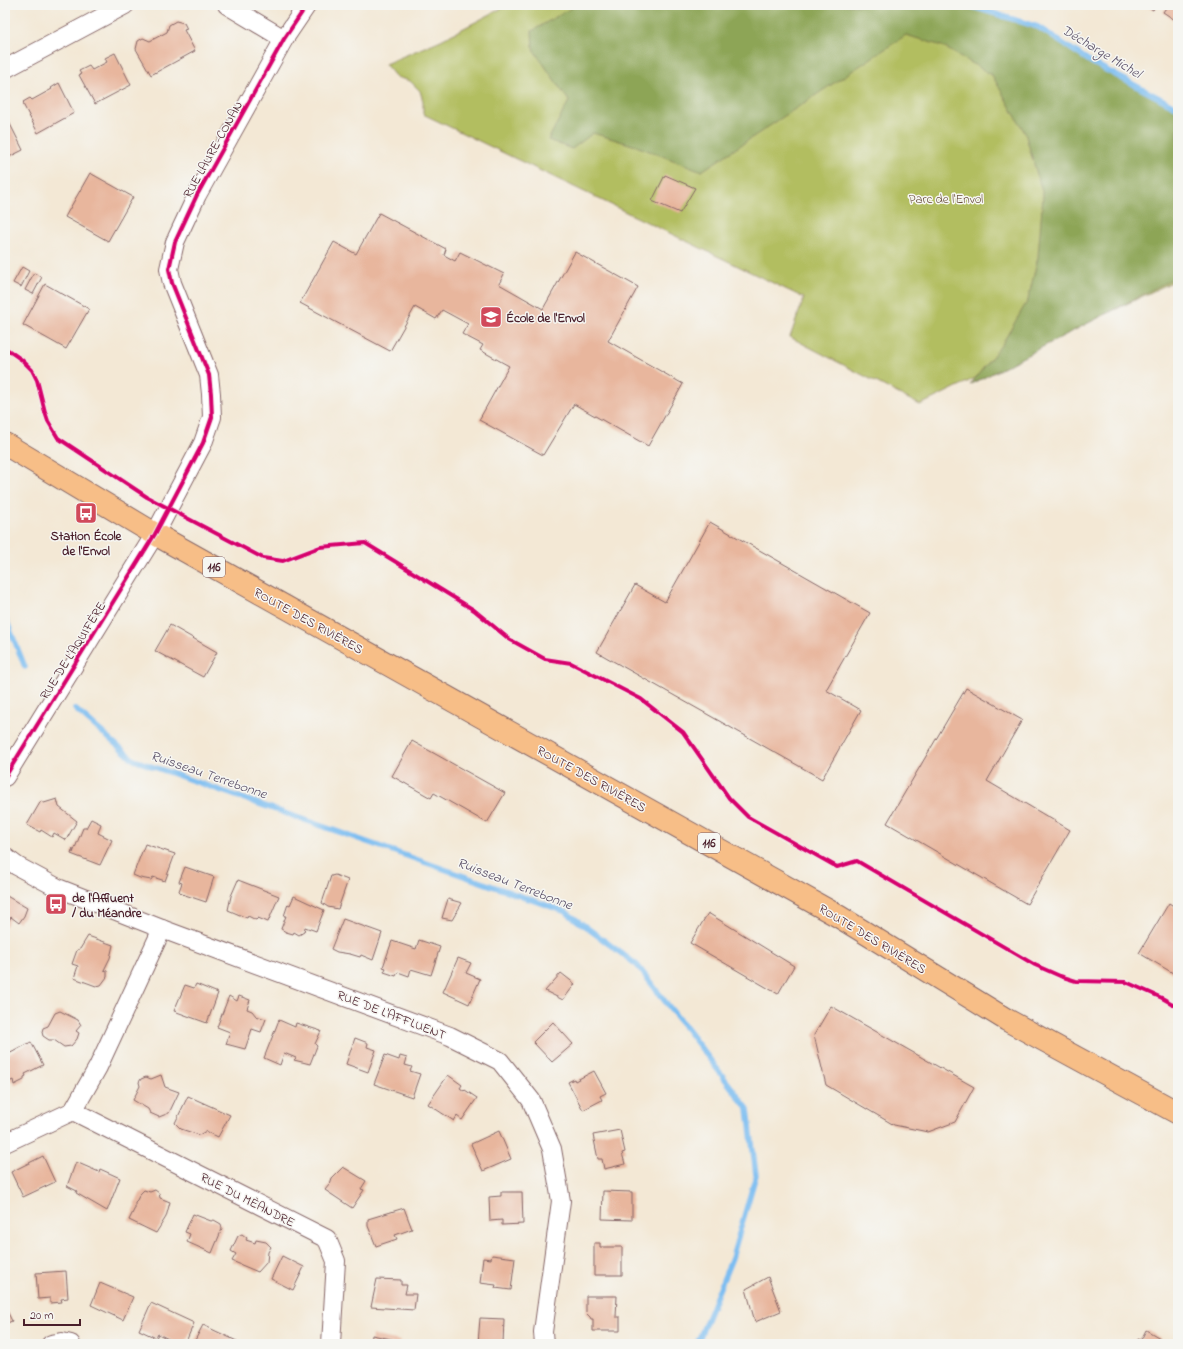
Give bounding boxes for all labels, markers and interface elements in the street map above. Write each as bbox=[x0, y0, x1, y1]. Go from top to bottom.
water label: Décharge Michel bbox=[1057, 20, 1147, 85]
street label: RUE LAURE-CONAN bbox=[179, 98, 248, 202]
park label: Parc de l'Envol bbox=[909, 190, 983, 209]
school or university icon: École de l'Envol bbox=[478, 304, 504, 330]
place label: École de l'Envol bbox=[506, 309, 585, 328]
bus stop icon: Station École de l'Envol bbox=[73, 500, 99, 526]
place label: Station École de l'Envol bbox=[51, 527, 123, 561]
road number: 116 bbox=[203, 557, 225, 577]
street label: ROUTE DES RIVIÈRES bbox=[250, 583, 366, 659]
street label: RUE DE L'AQUIFÈRE bbox=[35, 598, 111, 703]
street label: ROUTE DES RIVIÈRES bbox=[533, 741, 649, 817]
water label: Ruisseau Terrebonne bbox=[148, 746, 270, 805]
road number: 116 bbox=[698, 833, 720, 853]
water label: Ruisseau Terrebonne bbox=[454, 853, 576, 916]
place label: de l'Affluent / du Méandre bbox=[71, 889, 143, 923]
bus stop icon: de l'Affluent / du Méandre bbox=[43, 891, 69, 917]
street label: ROUTE DES RIVIÈRES bbox=[815, 900, 930, 979]
street label: RUE DE L'AFFLUENT bbox=[334, 986, 449, 1045]
street label: RUE DU MÈANDRE bbox=[197, 1168, 298, 1232]
scale bar bbox=[24, 1301, 80, 1327]
text: 20 m bbox=[30, 1307, 53, 1325]

